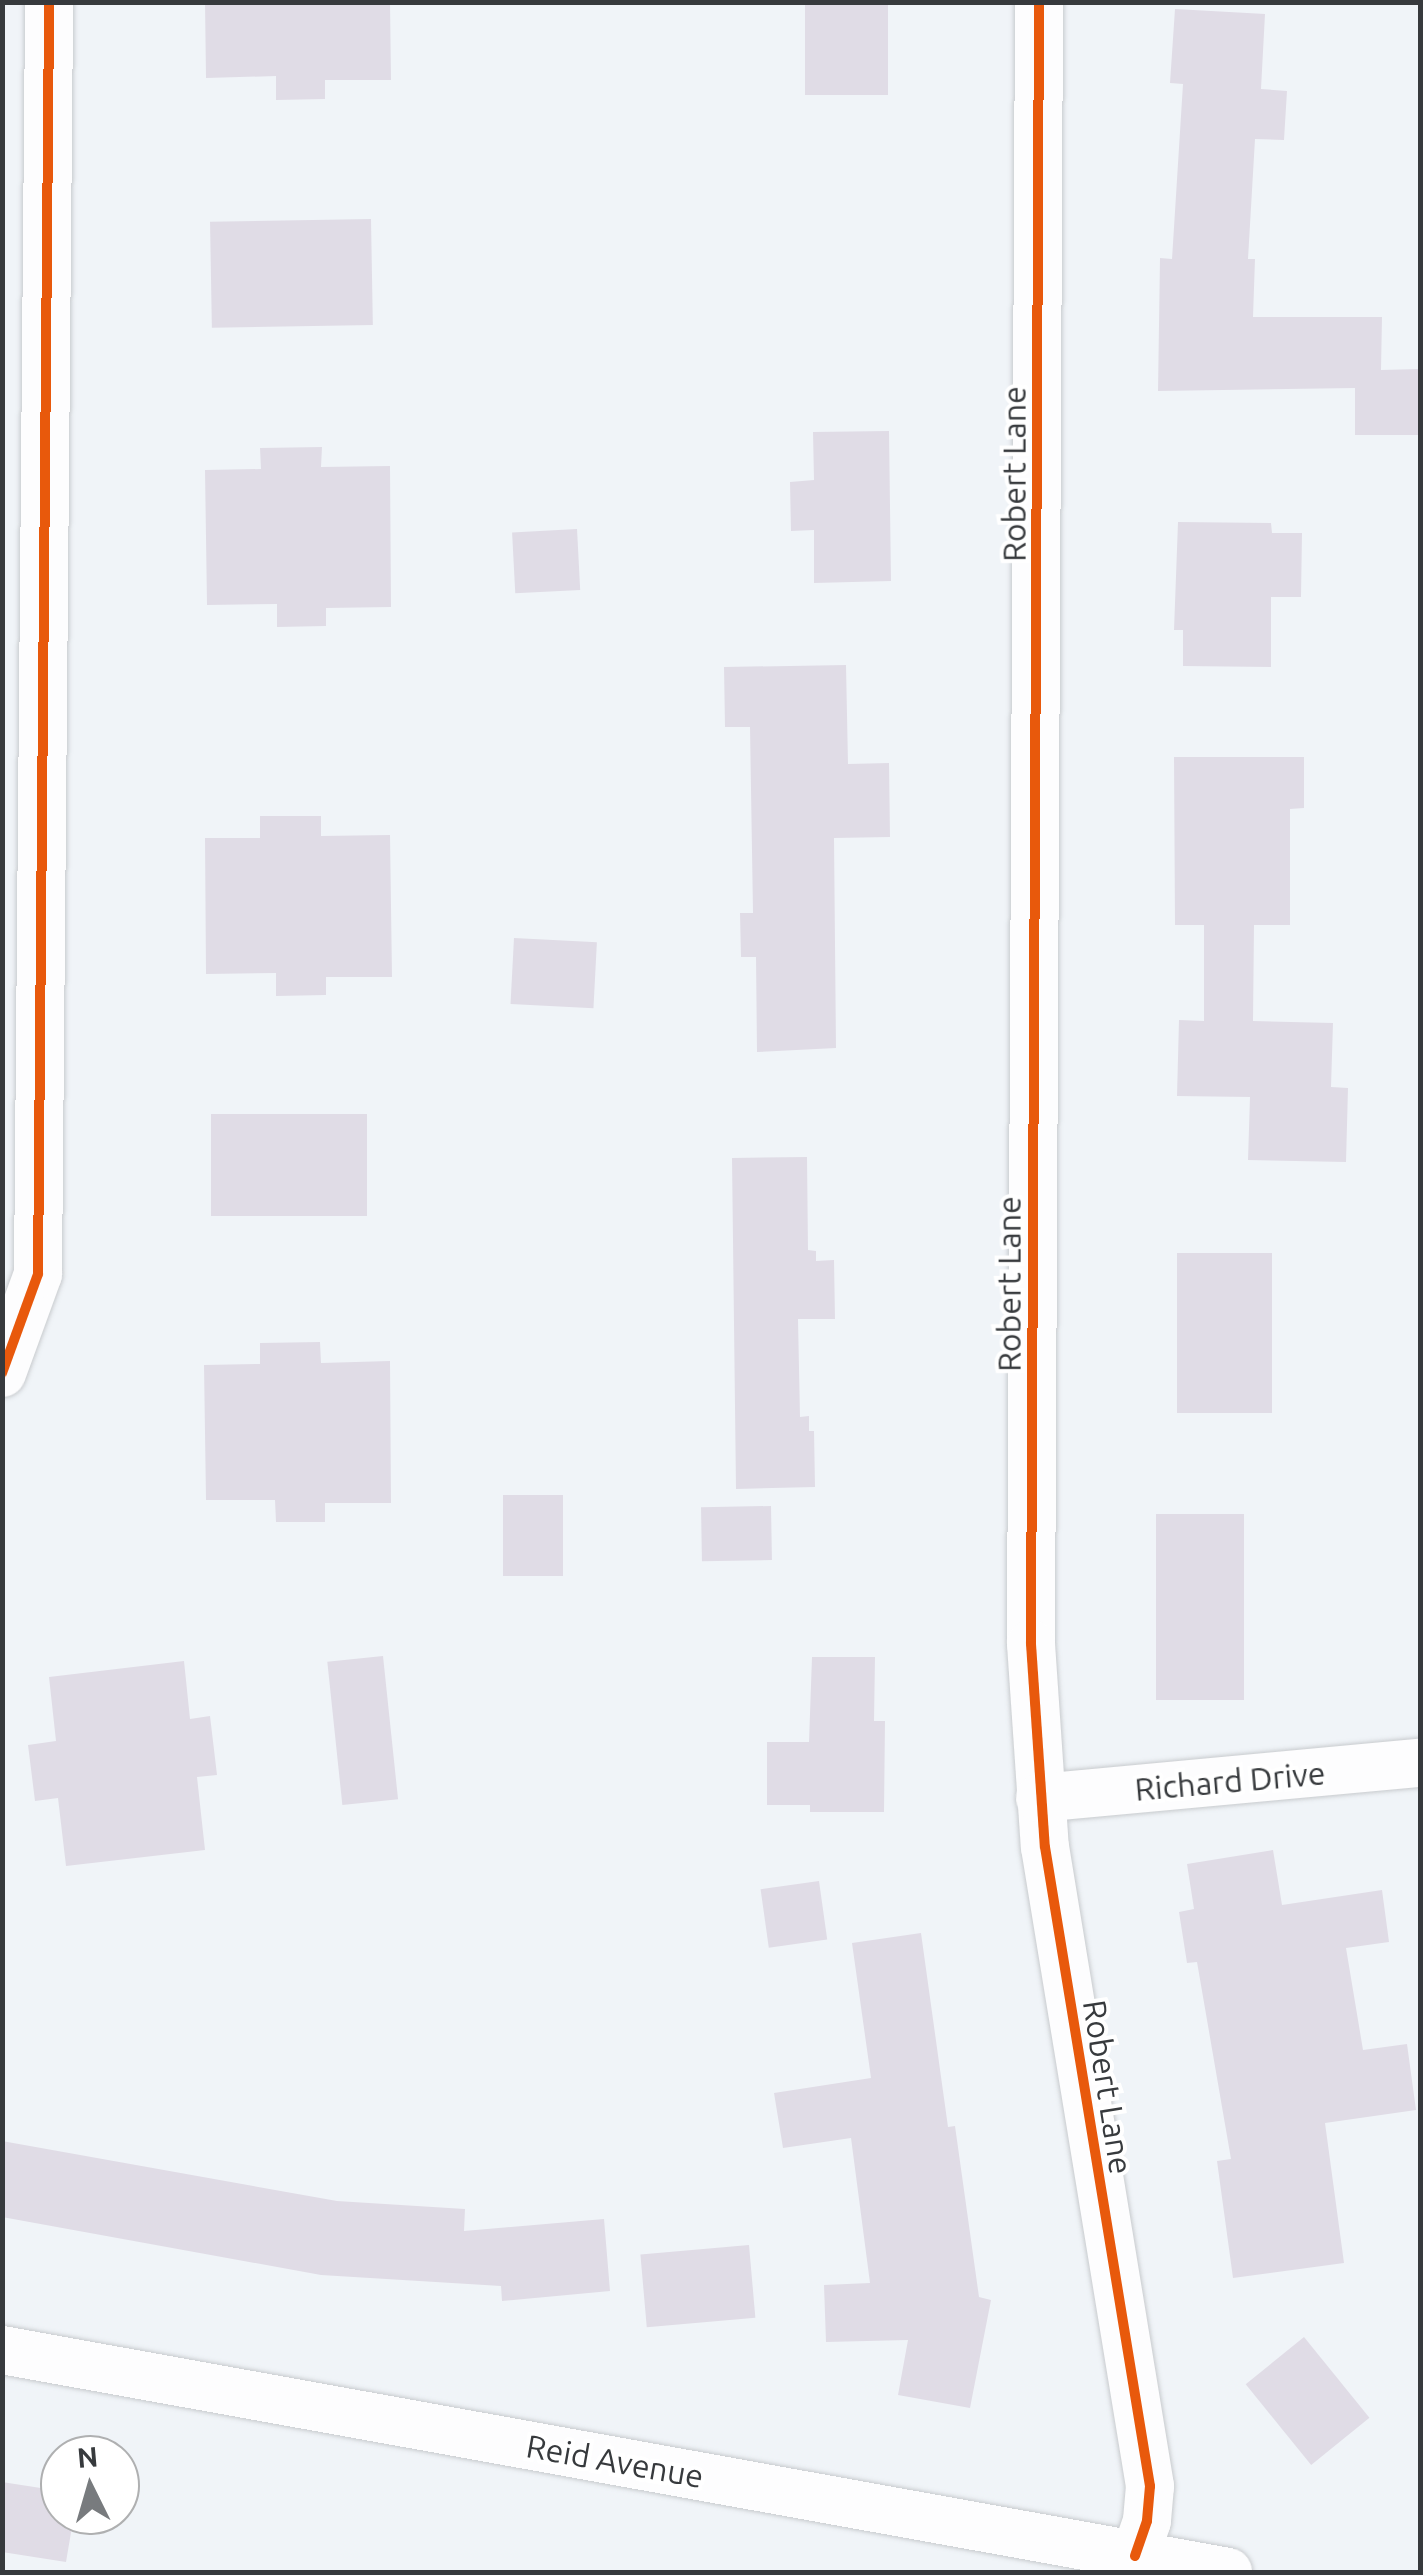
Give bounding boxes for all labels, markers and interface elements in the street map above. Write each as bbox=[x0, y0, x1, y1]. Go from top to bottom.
street label: Robert Lane bbox=[995, 386, 1033, 562]
street label: Robert Lane bbox=[990, 1196, 1028, 1372]
street label: Richard Drive bbox=[1133, 1754, 1327, 1808]
street label: Robert Lane bbox=[1075, 1997, 1141, 2177]
street label: Reid Avenue bbox=[523, 2427, 707, 2495]
north arrow bbox=[40, 2435, 140, 2535]
text: N bbox=[76, 2440, 99, 2473]

